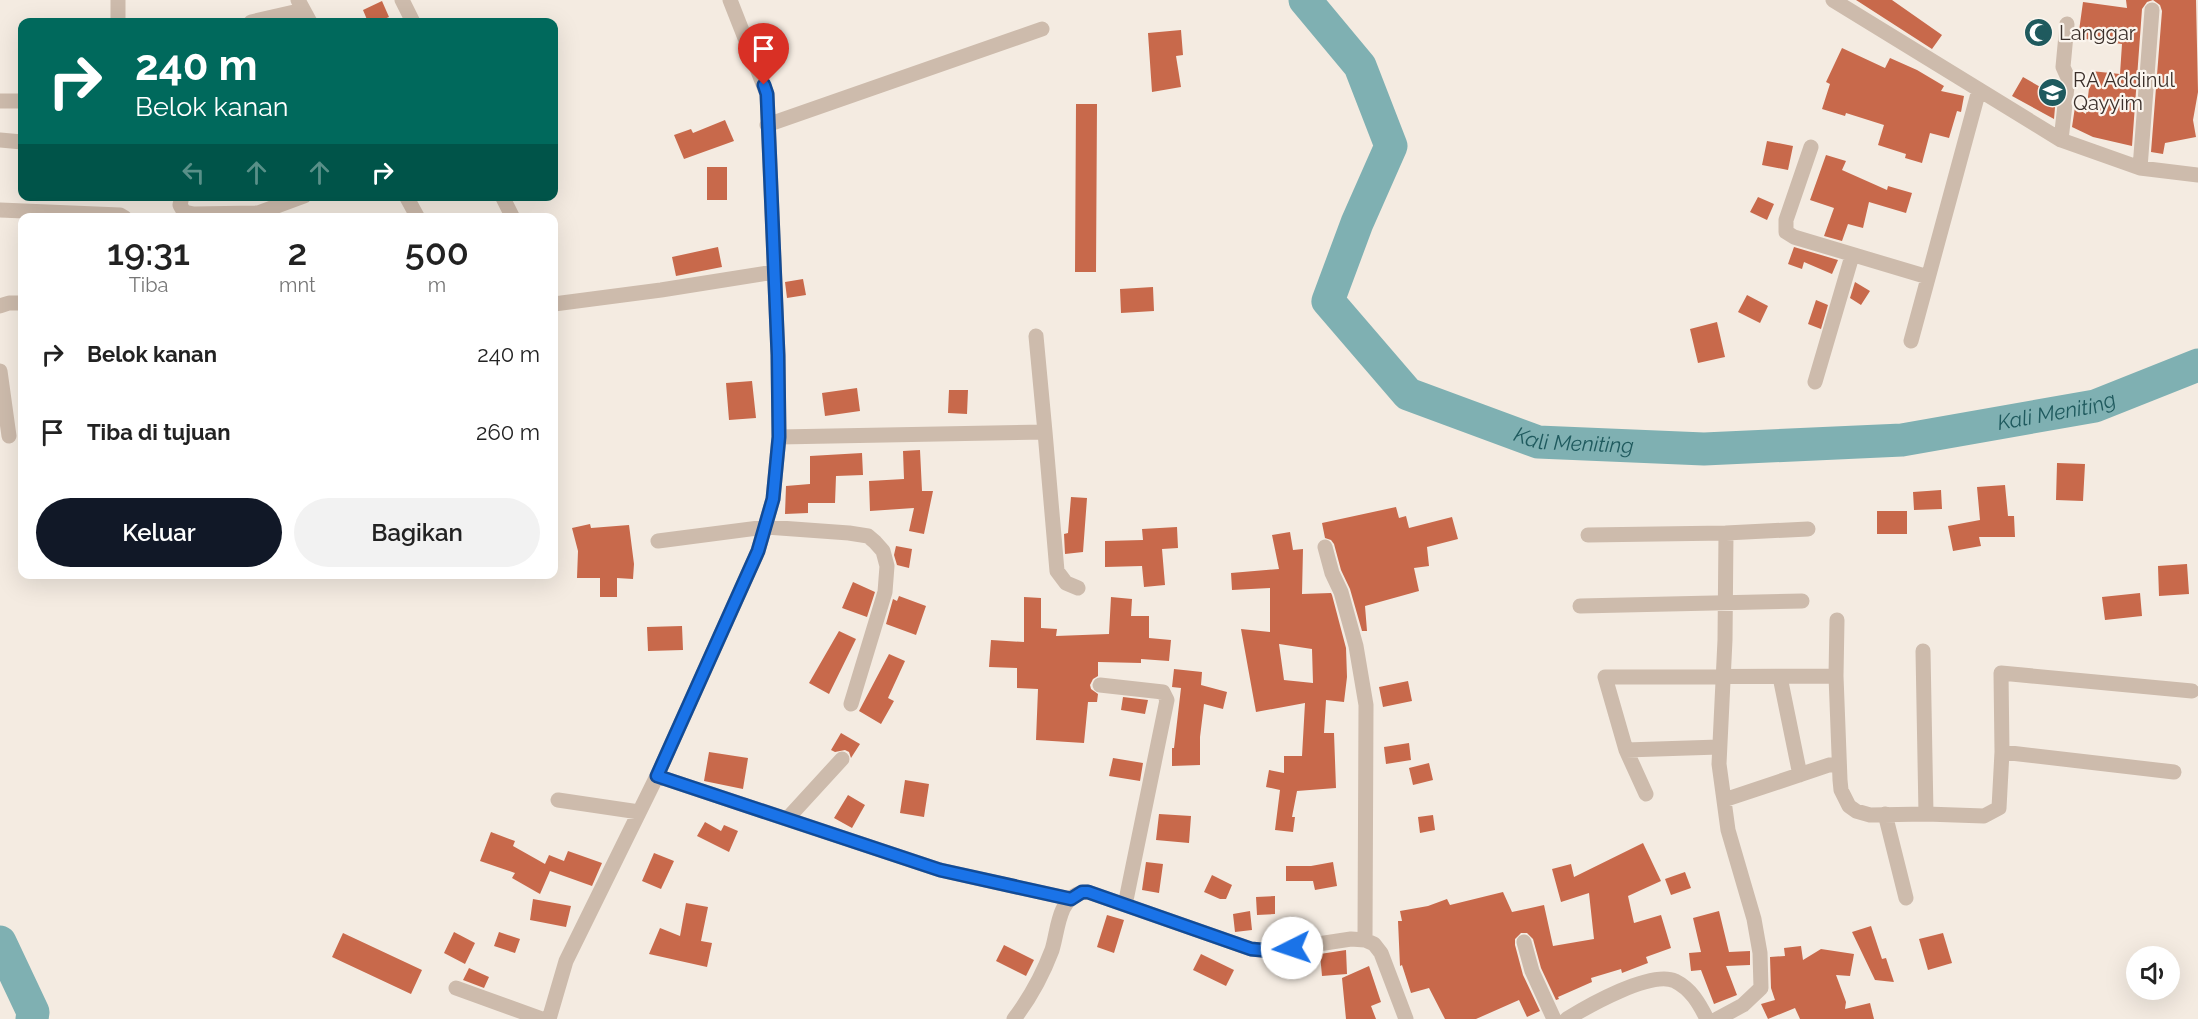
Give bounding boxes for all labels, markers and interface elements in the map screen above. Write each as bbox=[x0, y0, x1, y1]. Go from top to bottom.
mosque icon: Langgar bbox=[2022, 17, 2054, 49]
place label: Langgar bbox=[2059, 21, 2136, 45]
pin bbox=[738, 23, 789, 85]
icon: arrive bbox=[747, 32, 780, 65]
text: 240 m bbox=[135, 41, 258, 90]
icon: right bbox=[36, 42, 114, 120]
place label: RA Addinul Qayyim bbox=[2073, 68, 2175, 115]
school or university icon: RA Addinul Qayyim bbox=[2036, 76, 2068, 108]
text: Belok kanan bbox=[135, 91, 289, 122]
icon: left bbox=[177, 156, 210, 189]
icon: ahead bbox=[240, 156, 273, 189]
icon: ahead bbox=[303, 156, 336, 189]
icon: right bbox=[366, 156, 399, 189]
text: 19:31 bbox=[107, 231, 190, 273]
text: 2 bbox=[288, 231, 307, 273]
text: 500 bbox=[405, 231, 469, 273]
text: Tiba bbox=[129, 273, 168, 297]
text: mnt bbox=[279, 273, 316, 297]
text: m bbox=[428, 273, 446, 297]
icon: right bbox=[36, 338, 69, 371]
text: Belok kanan bbox=[87, 341, 217, 367]
text: 240 m bbox=[477, 341, 540, 367]
water label: Kali Meniting bbox=[1995, 386, 2119, 435]
icon: arrive bbox=[36, 416, 69, 449]
text: Tiba di tujuan bbox=[87, 419, 230, 445]
text: 260 m bbox=[476, 419, 540, 445]
water label: Kali Meniting bbox=[1511, 421, 1634, 458]
button: Keluar bbox=[36, 498, 282, 567]
button: Bagikan bbox=[294, 498, 540, 567]
position arrow bbox=[1260, 916, 1324, 980]
map controls bbox=[2126, 946, 2180, 1000]
button: sound bbox=[2126, 946, 2180, 1000]

